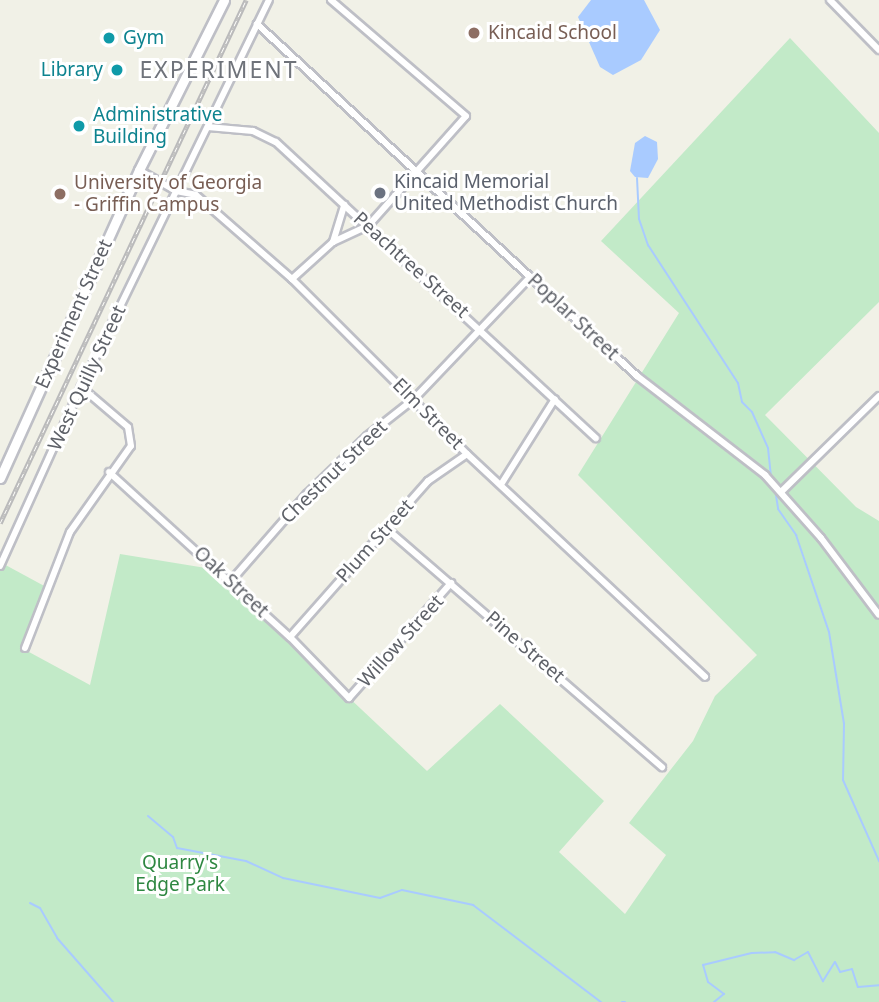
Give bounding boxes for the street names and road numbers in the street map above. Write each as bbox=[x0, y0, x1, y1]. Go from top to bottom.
street label: Peachtree Street bbox=[349, 207, 473, 323]
street label: Experiment Street bbox=[31, 236, 117, 392]
street label: Poplar Street bbox=[523, 269, 623, 365]
street label: West Quilly Street bbox=[43, 302, 131, 454]
street label: Elm Street bbox=[388, 374, 468, 454]
street label: Chestnut Street bbox=[276, 416, 392, 528]
street label: Plum Street bbox=[332, 495, 418, 587]
street label: Oak Street bbox=[189, 542, 273, 622]
street label: Willow Street bbox=[354, 590, 448, 692]
street label: Pine Street bbox=[481, 607, 569, 687]

